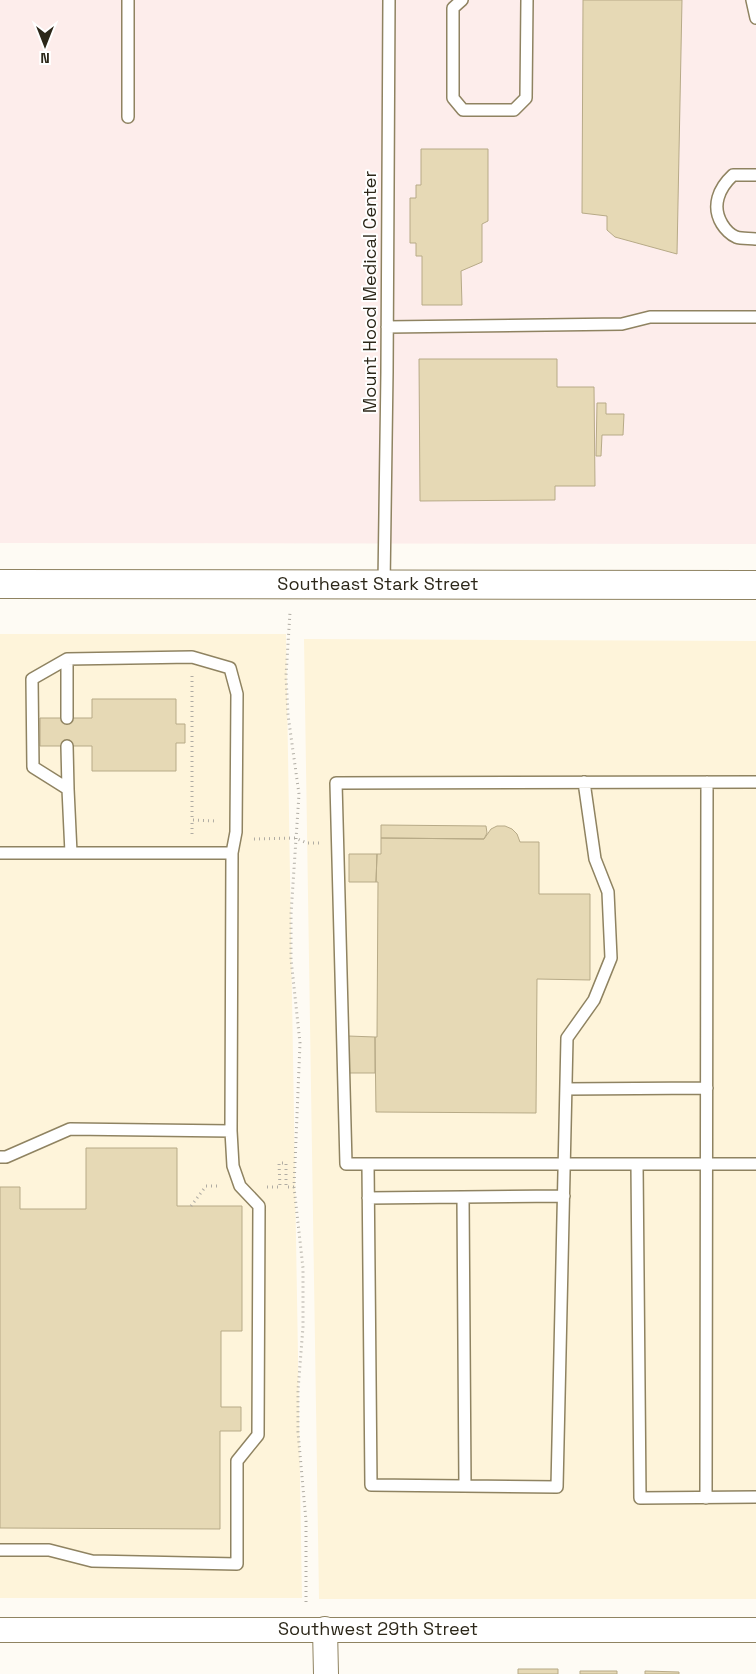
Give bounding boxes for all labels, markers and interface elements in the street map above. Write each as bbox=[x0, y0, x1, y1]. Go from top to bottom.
north arrow bbox=[20, 20, 70, 70]
text: N bbox=[40, 49, 50, 67]
street label: Mount Hood Medical Center bbox=[358, 171, 381, 413]
street label: Southeast Stark Street bbox=[277, 572, 479, 595]
street label: Southwest 29th Street bbox=[278, 1617, 478, 1640]

